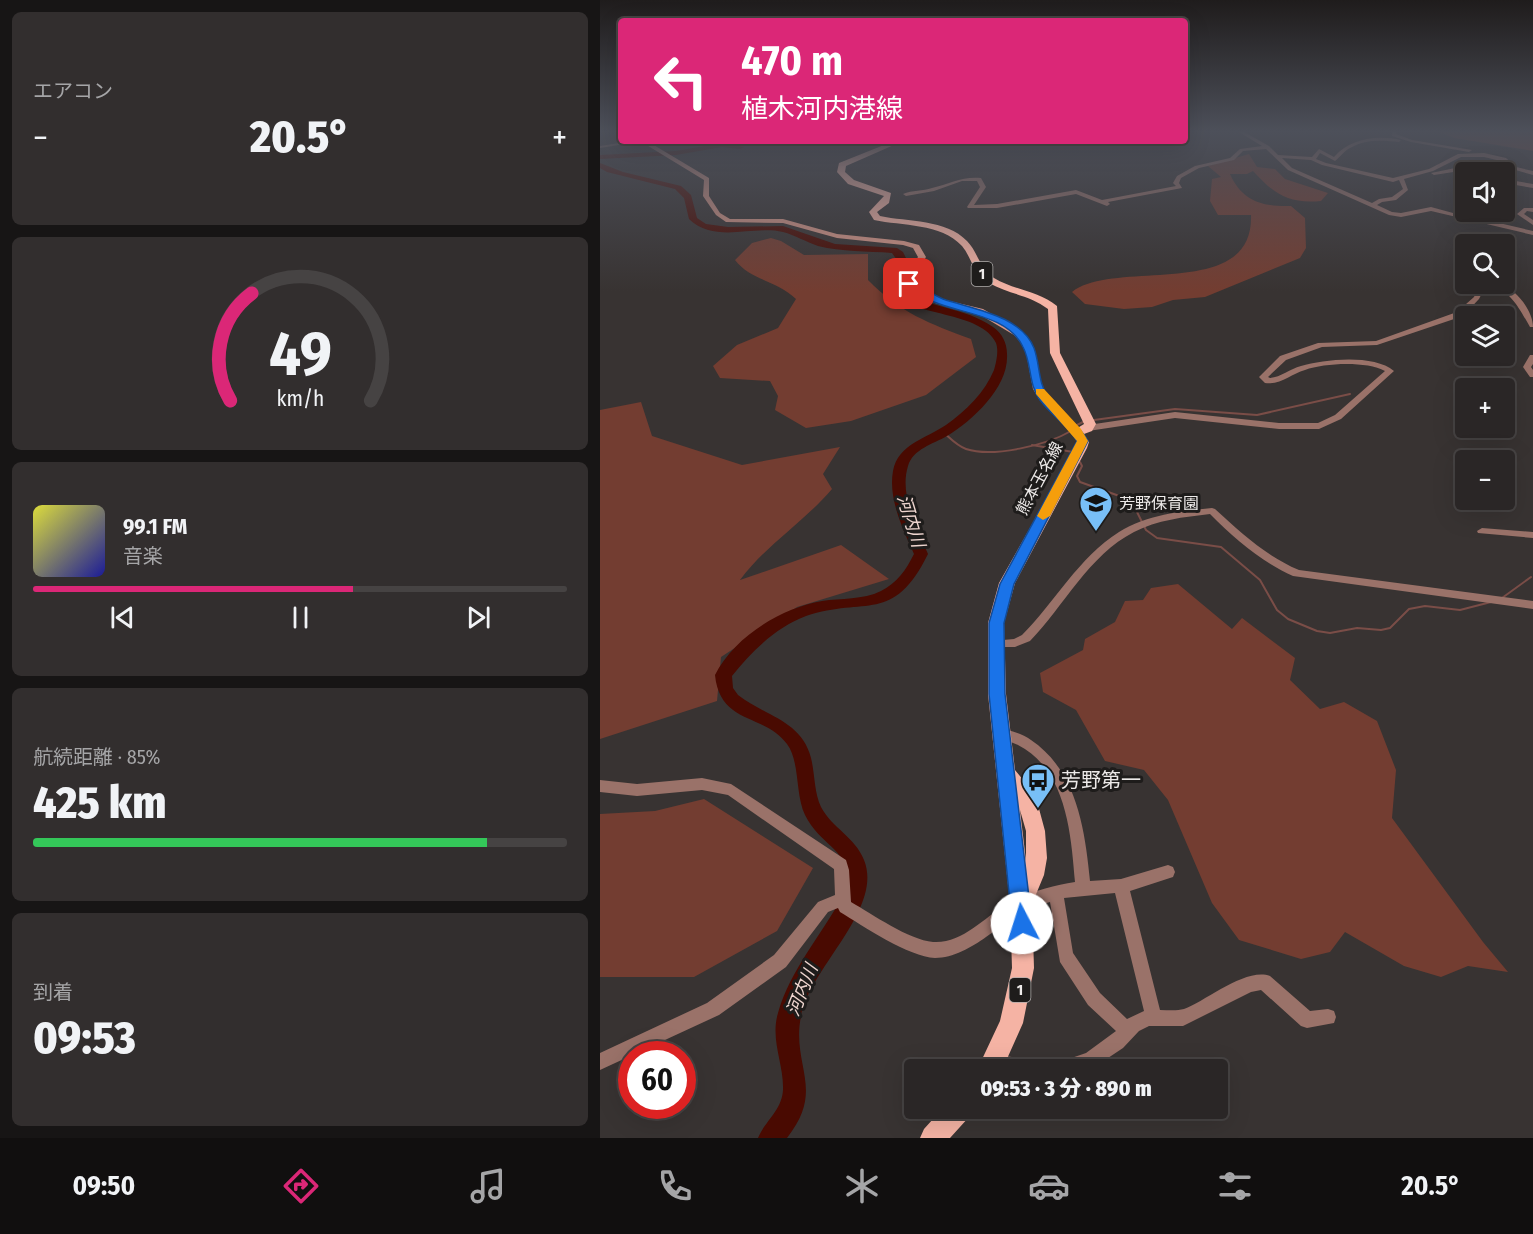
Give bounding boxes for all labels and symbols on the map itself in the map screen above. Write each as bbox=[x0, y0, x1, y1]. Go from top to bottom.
pin bbox=[883, 258, 934, 309]
road number: 1 bbox=[972, 262, 992, 286]
street label: 熊本玉名線 bbox=[1012, 438, 1067, 518]
school or university icon: 芳野保育園 bbox=[1078, 485, 1114, 532]
water label: 河内川 bbox=[893, 492, 930, 552]
place label: 芳野保育園 bbox=[1119, 494, 1199, 513]
bus stop icon: 芳野第一 bbox=[1020, 762, 1056, 809]
place label: 芳野第一 bbox=[1061, 768, 1141, 792]
position arrow bbox=[990, 891, 1054, 955]
water label: 河内川 bbox=[782, 959, 823, 1019]
road number: 1 bbox=[1010, 978, 1030, 1002]
speed limit sign: 60 bbox=[618, 1041, 696, 1119]

